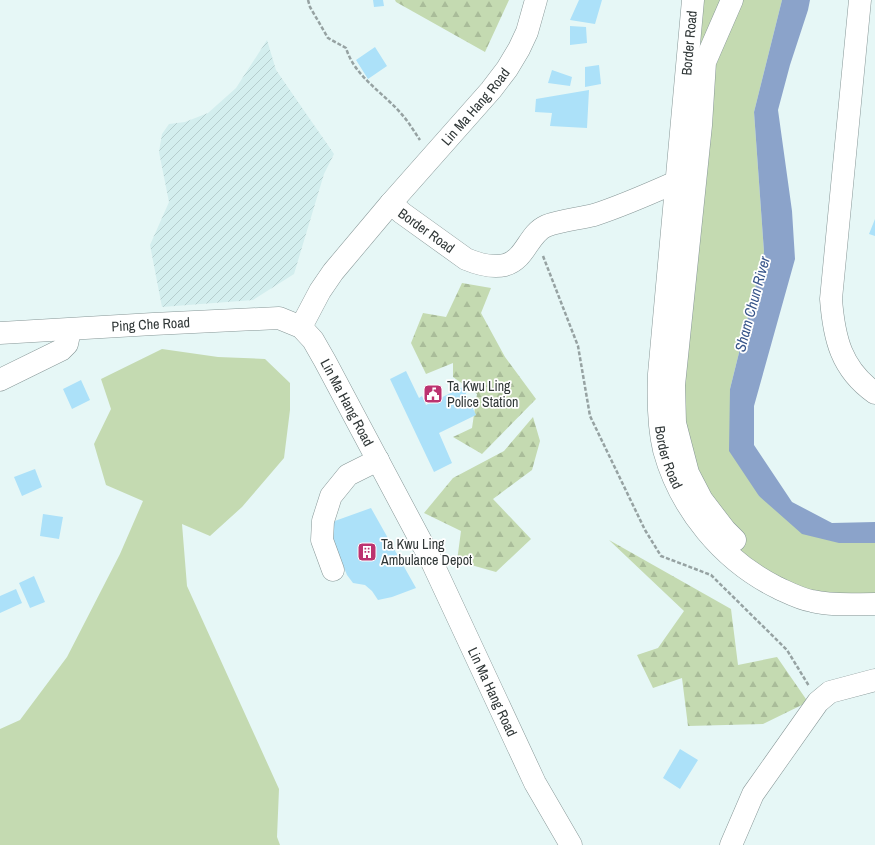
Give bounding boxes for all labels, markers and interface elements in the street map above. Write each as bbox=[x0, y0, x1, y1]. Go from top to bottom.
street label: Border Road bbox=[677, 10, 701, 76]
street label: Lin Ma Hang Road bbox=[437, 64, 514, 149]
street label: Border Road bbox=[395, 204, 458, 257]
water label: Sham Chun River bbox=[729, 253, 775, 354]
street label: Ping Che Road bbox=[111, 313, 190, 335]
street label: Lin Ma Hang Road bbox=[316, 356, 378, 449]
place label: Ta Kwu Ling Police Station bbox=[447, 377, 518, 411]
public building icon: Ta Kwu Ling Police Station bbox=[422, 383, 444, 405]
street label: Border Road bbox=[651, 425, 687, 492]
place label: Ta Kwu Ling Ambulance Depot bbox=[380, 535, 472, 569]
building icon: Ta Kwu Ling Ambulance Depot bbox=[356, 541, 378, 563]
street label: Lin Ma Hang Road bbox=[464, 644, 521, 739]

